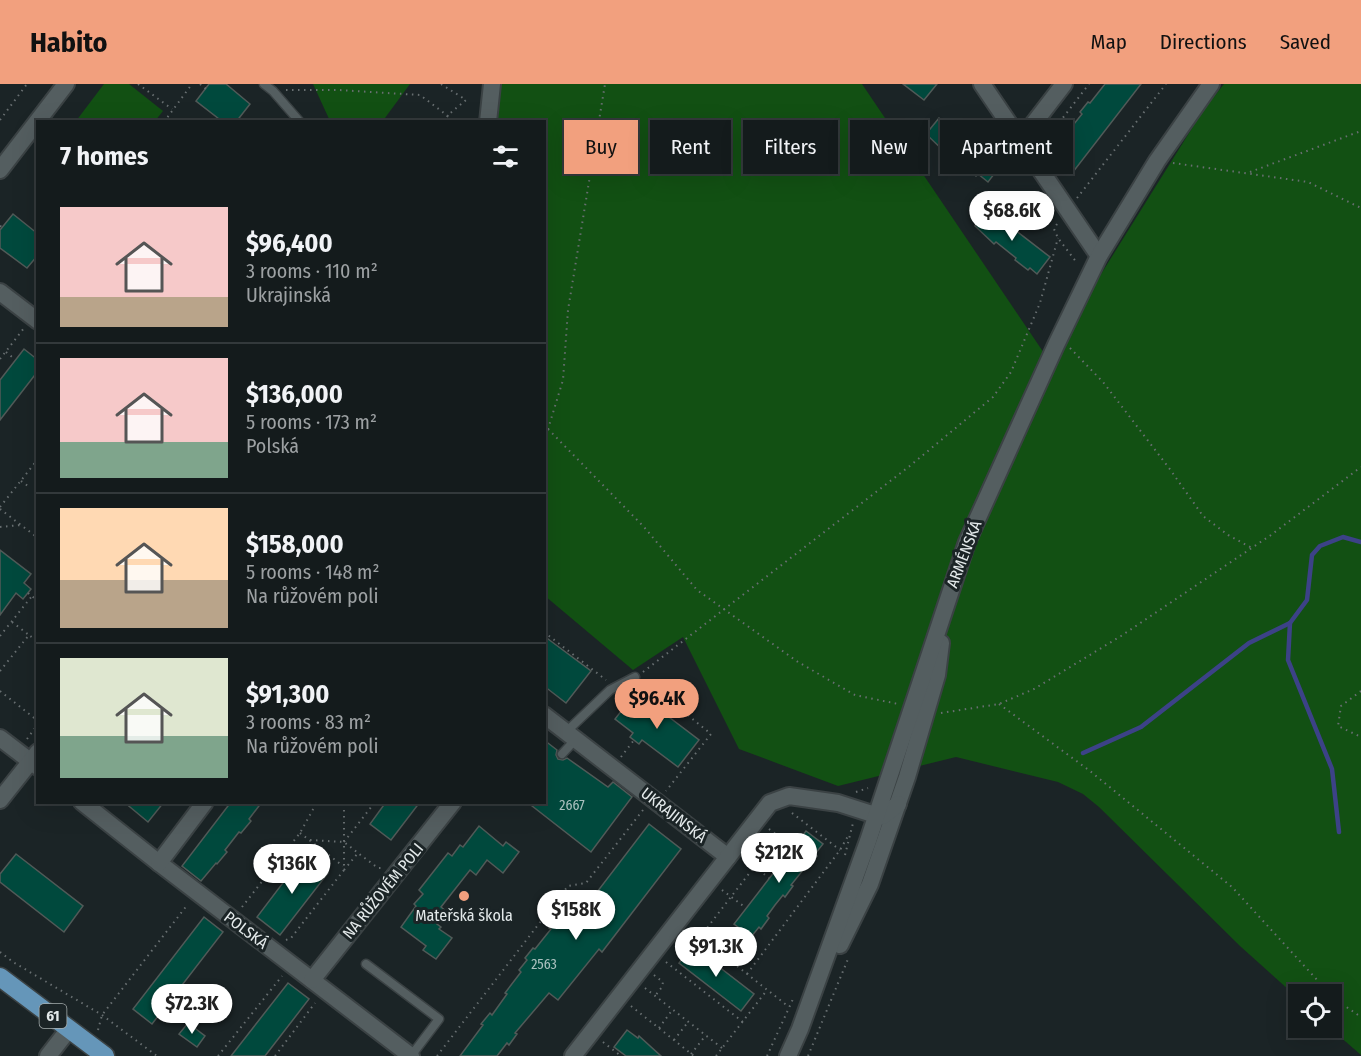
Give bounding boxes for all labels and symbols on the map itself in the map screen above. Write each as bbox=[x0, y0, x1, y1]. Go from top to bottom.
pin: $68.6K bbox=[963, 191, 1061, 242]
street label: ARMÉNSKÁ bbox=[942, 517, 986, 590]
pin: $96.4K bbox=[608, 679, 706, 730]
street label: UKRAJINSKÁ bbox=[637, 783, 711, 847]
house number: 2667 bbox=[559, 797, 585, 814]
pin: $212K bbox=[737, 833, 821, 884]
street label: NA RŮŽOVÉM POLI bbox=[338, 839, 427, 943]
pin: $136K bbox=[250, 844, 334, 895]
marker: Mateřská škola bbox=[457, 889, 471, 903]
pin: $158K bbox=[534, 890, 618, 941]
place label: Mateřská škola bbox=[415, 906, 513, 925]
street label: POLSKÁ bbox=[220, 907, 272, 953]
pin: $91.3K bbox=[667, 927, 765, 978]
house number: 2563 bbox=[531, 956, 557, 973]
pin: $72.3K bbox=[143, 984, 241, 1035]
road number: 61 bbox=[40, 1004, 66, 1028]

